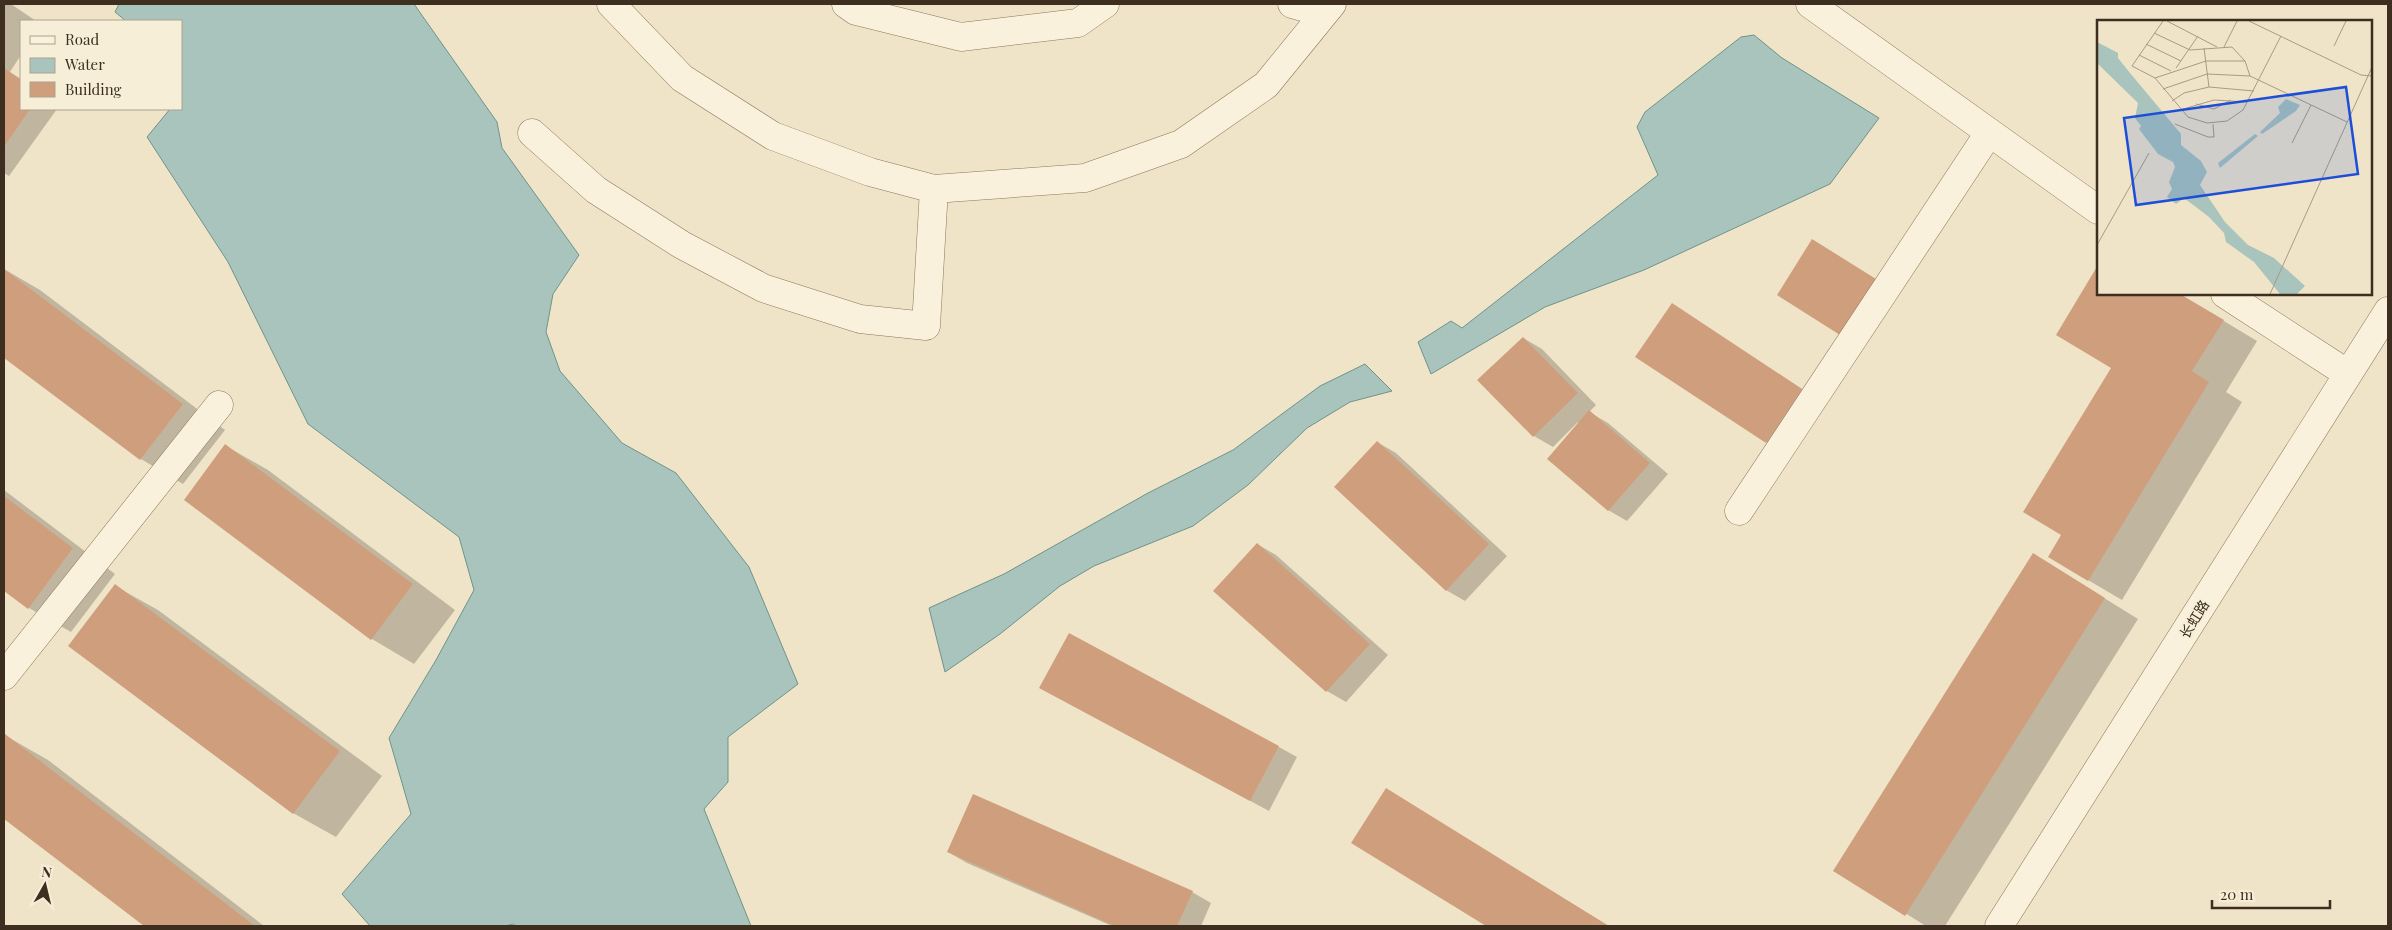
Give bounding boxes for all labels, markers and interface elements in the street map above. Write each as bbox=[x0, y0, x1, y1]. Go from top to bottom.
legend bbox=[20, 20, 182, 110]
inset map bbox=[2097, 20, 2372, 295]
text: Road bbox=[65, 29, 99, 49]
text: Water bbox=[64, 54, 105, 74]
text: Building bbox=[65, 79, 122, 99]
street label: 长虹路 bbox=[2175, 596, 2213, 642]
north arrow bbox=[20, 860, 70, 910]
text: N bbox=[41, 862, 53, 882]
scale bar bbox=[2212, 878, 2330, 910]
text: 20 m bbox=[2220, 884, 2254, 904]

